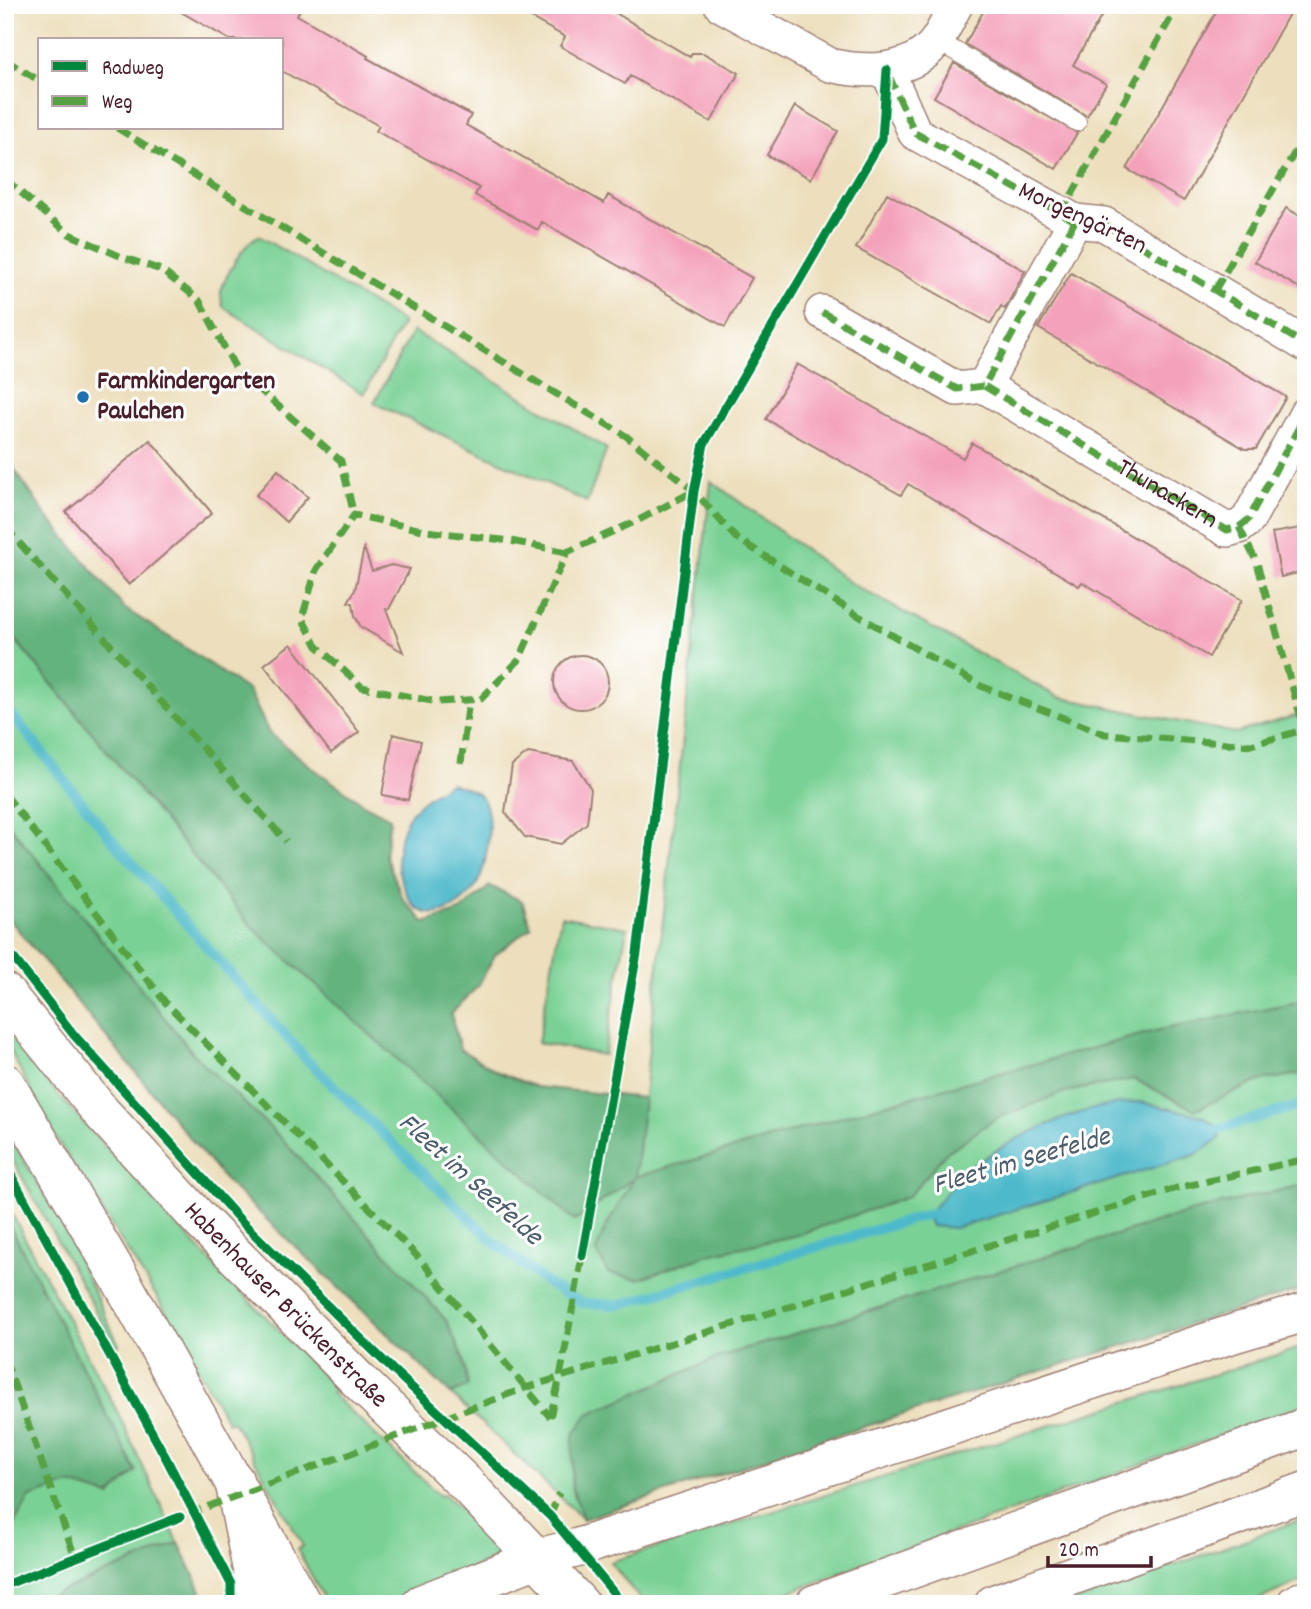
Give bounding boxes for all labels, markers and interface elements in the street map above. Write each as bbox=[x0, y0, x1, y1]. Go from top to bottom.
legend bbox=[38, 38, 284, 130]
text: Radweg bbox=[102, 55, 164, 85]
text: Weg bbox=[102, 89, 133, 119]
street label: Morgengärten bbox=[1011, 173, 1153, 265]
place label: Farmkindergarten Paulchen bbox=[97, 364, 275, 431]
marker: Farmkindergarten Paulchen bbox=[75, 389, 91, 405]
street label: Thunackern bbox=[1109, 450, 1224, 539]
water label: Fleet im Seefelde bbox=[388, 1105, 551, 1258]
water label: Fleet im Seefelde bbox=[929, 1118, 1117, 1207]
street label: Habenhauser Brückenstraße bbox=[174, 1194, 396, 1417]
scale bar bbox=[1048, 1525, 1152, 1569]
text: 20 m bbox=[1059, 1537, 1099, 1567]

